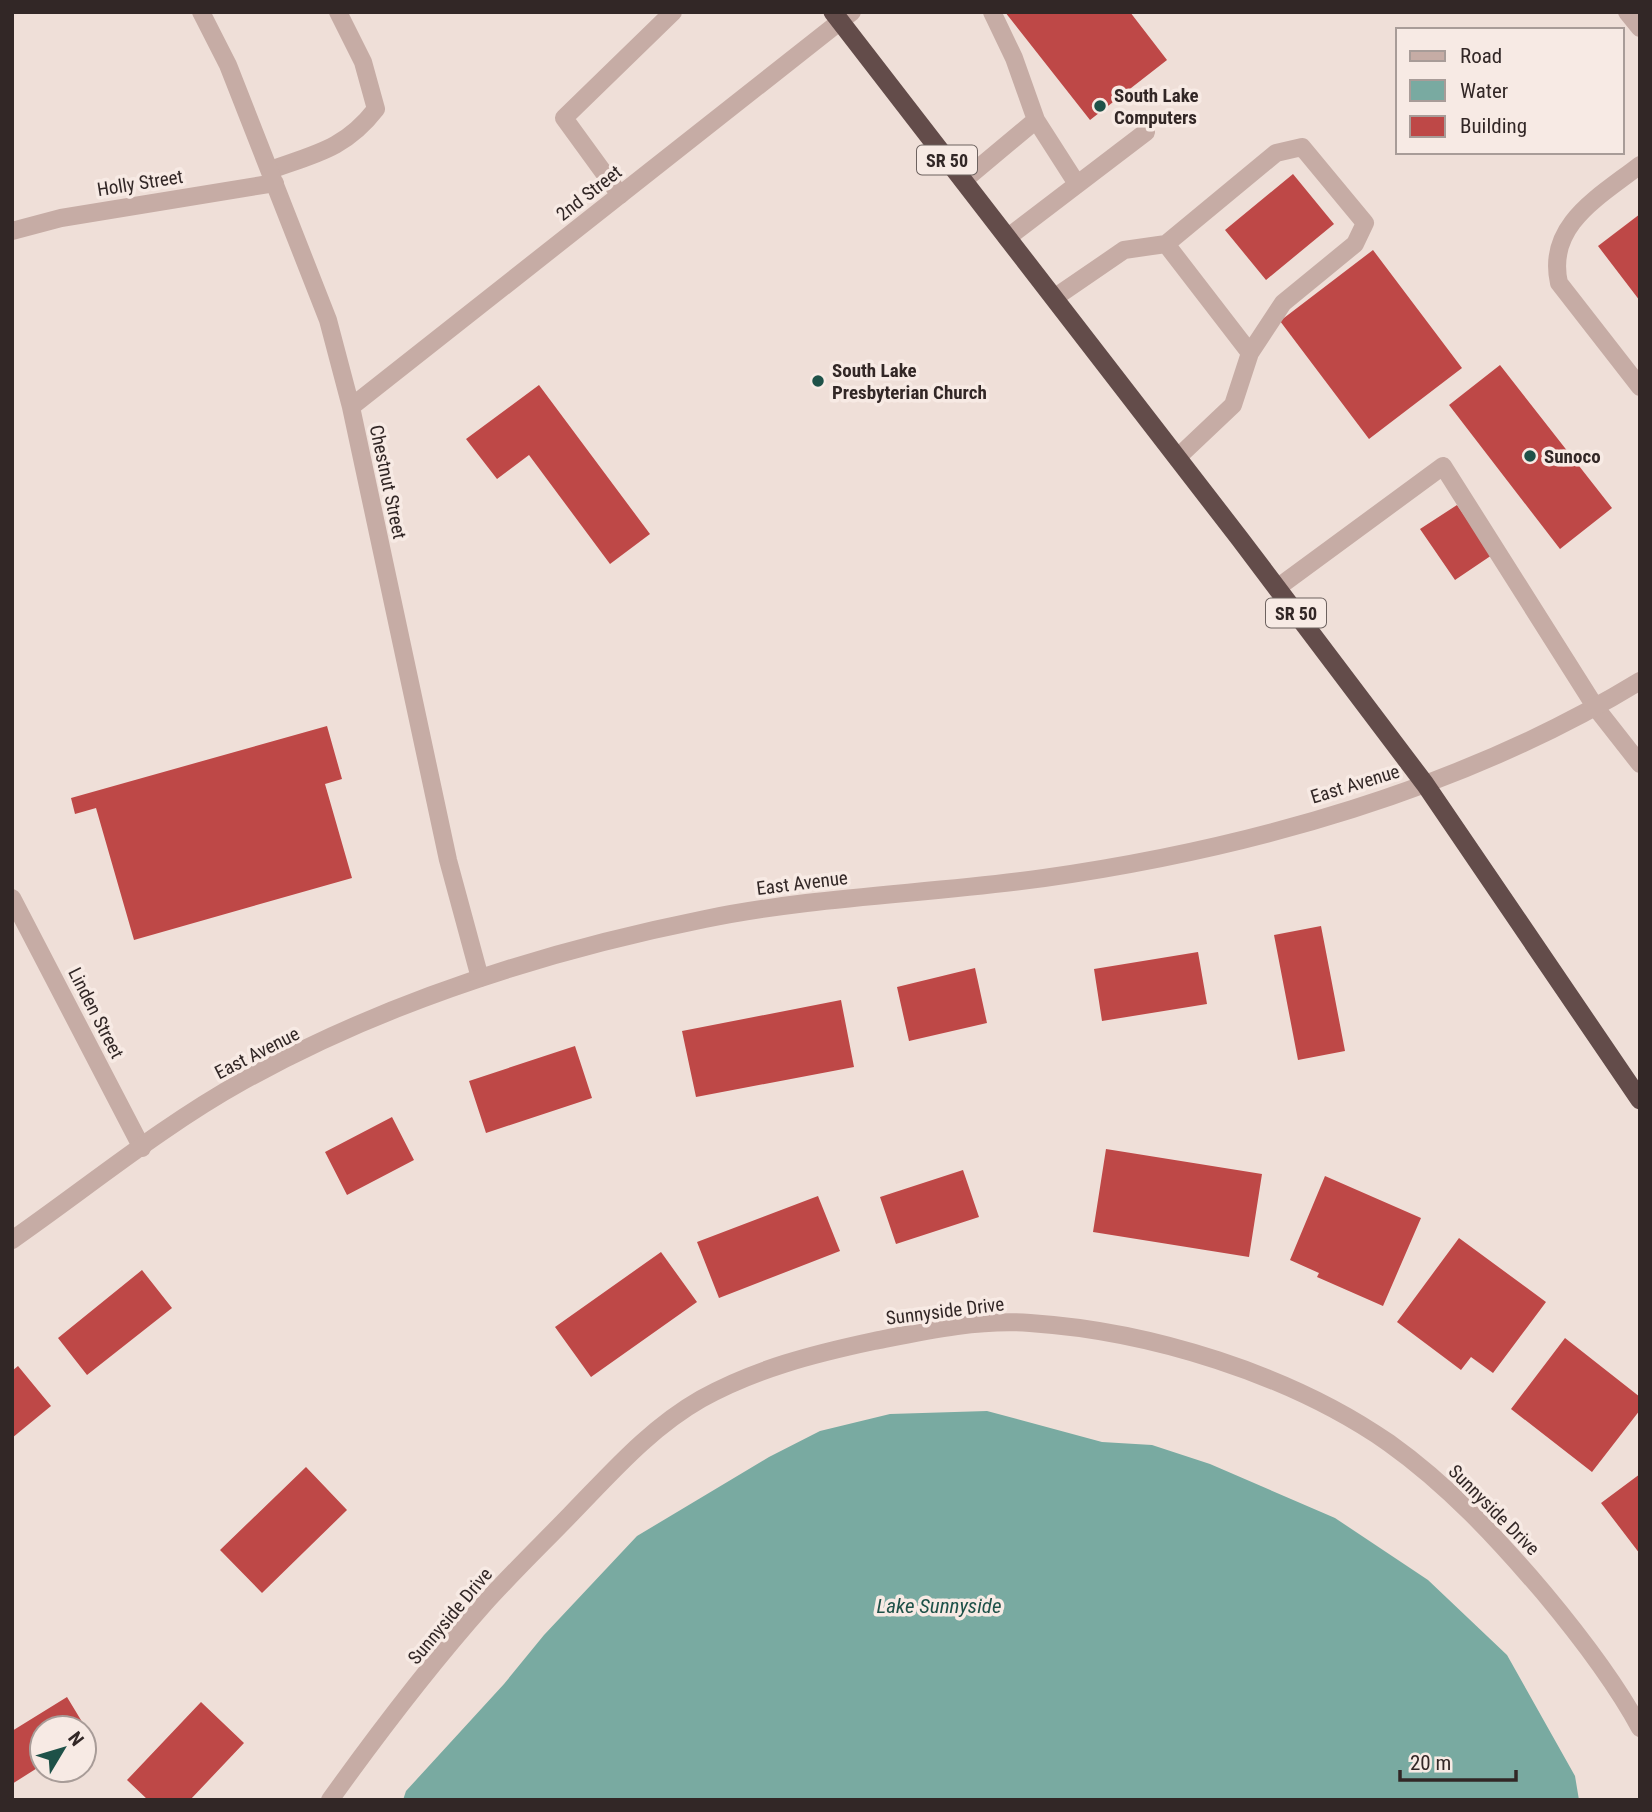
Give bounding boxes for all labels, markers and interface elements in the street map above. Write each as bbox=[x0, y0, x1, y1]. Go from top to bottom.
legend bbox=[1396, 28, 1624, 154]
text: Road bbox=[1460, 44, 1502, 68]
text: Water bbox=[1460, 79, 1508, 103]
place label: South Lake Computers bbox=[1114, 84, 1199, 129]
marker: South Lake Computers bbox=[1092, 98, 1108, 114]
text: Building bbox=[1460, 114, 1527, 138]
road number: SR 50 bbox=[917, 146, 977, 174]
street label: 2nd Street bbox=[552, 160, 626, 226]
street label: Holly Street bbox=[95, 165, 185, 201]
place label: South Lake Presbyterian Church bbox=[832, 359, 987, 404]
marker: South Lake Presbyterian Church bbox=[810, 373, 826, 389]
street label: Chestnut Street bbox=[365, 423, 411, 541]
place label: Sunoco bbox=[1544, 445, 1601, 468]
marker: Sunoco bbox=[1522, 448, 1538, 464]
road number: SR 50 bbox=[1266, 598, 1326, 628]
street label: East Avenue bbox=[1308, 760, 1402, 808]
street label: East Avenue bbox=[755, 866, 849, 900]
street label: Linden Street bbox=[63, 964, 129, 1062]
street label: East Avenue bbox=[211, 1022, 303, 1084]
street label: Sunnyside Drive bbox=[885, 1292, 1006, 1330]
street label: Sunnyside Drive bbox=[1444, 1460, 1544, 1560]
street label: Sunnyside Drive bbox=[403, 1563, 497, 1669]
water label: Lake Sunnyside bbox=[877, 1594, 1002, 1618]
north arrow bbox=[28, 1714, 98, 1784]
text: N bbox=[63, 1727, 89, 1751]
scale bar bbox=[1400, 1738, 1516, 1782]
text: 20 m bbox=[1410, 1751, 1451, 1775]

